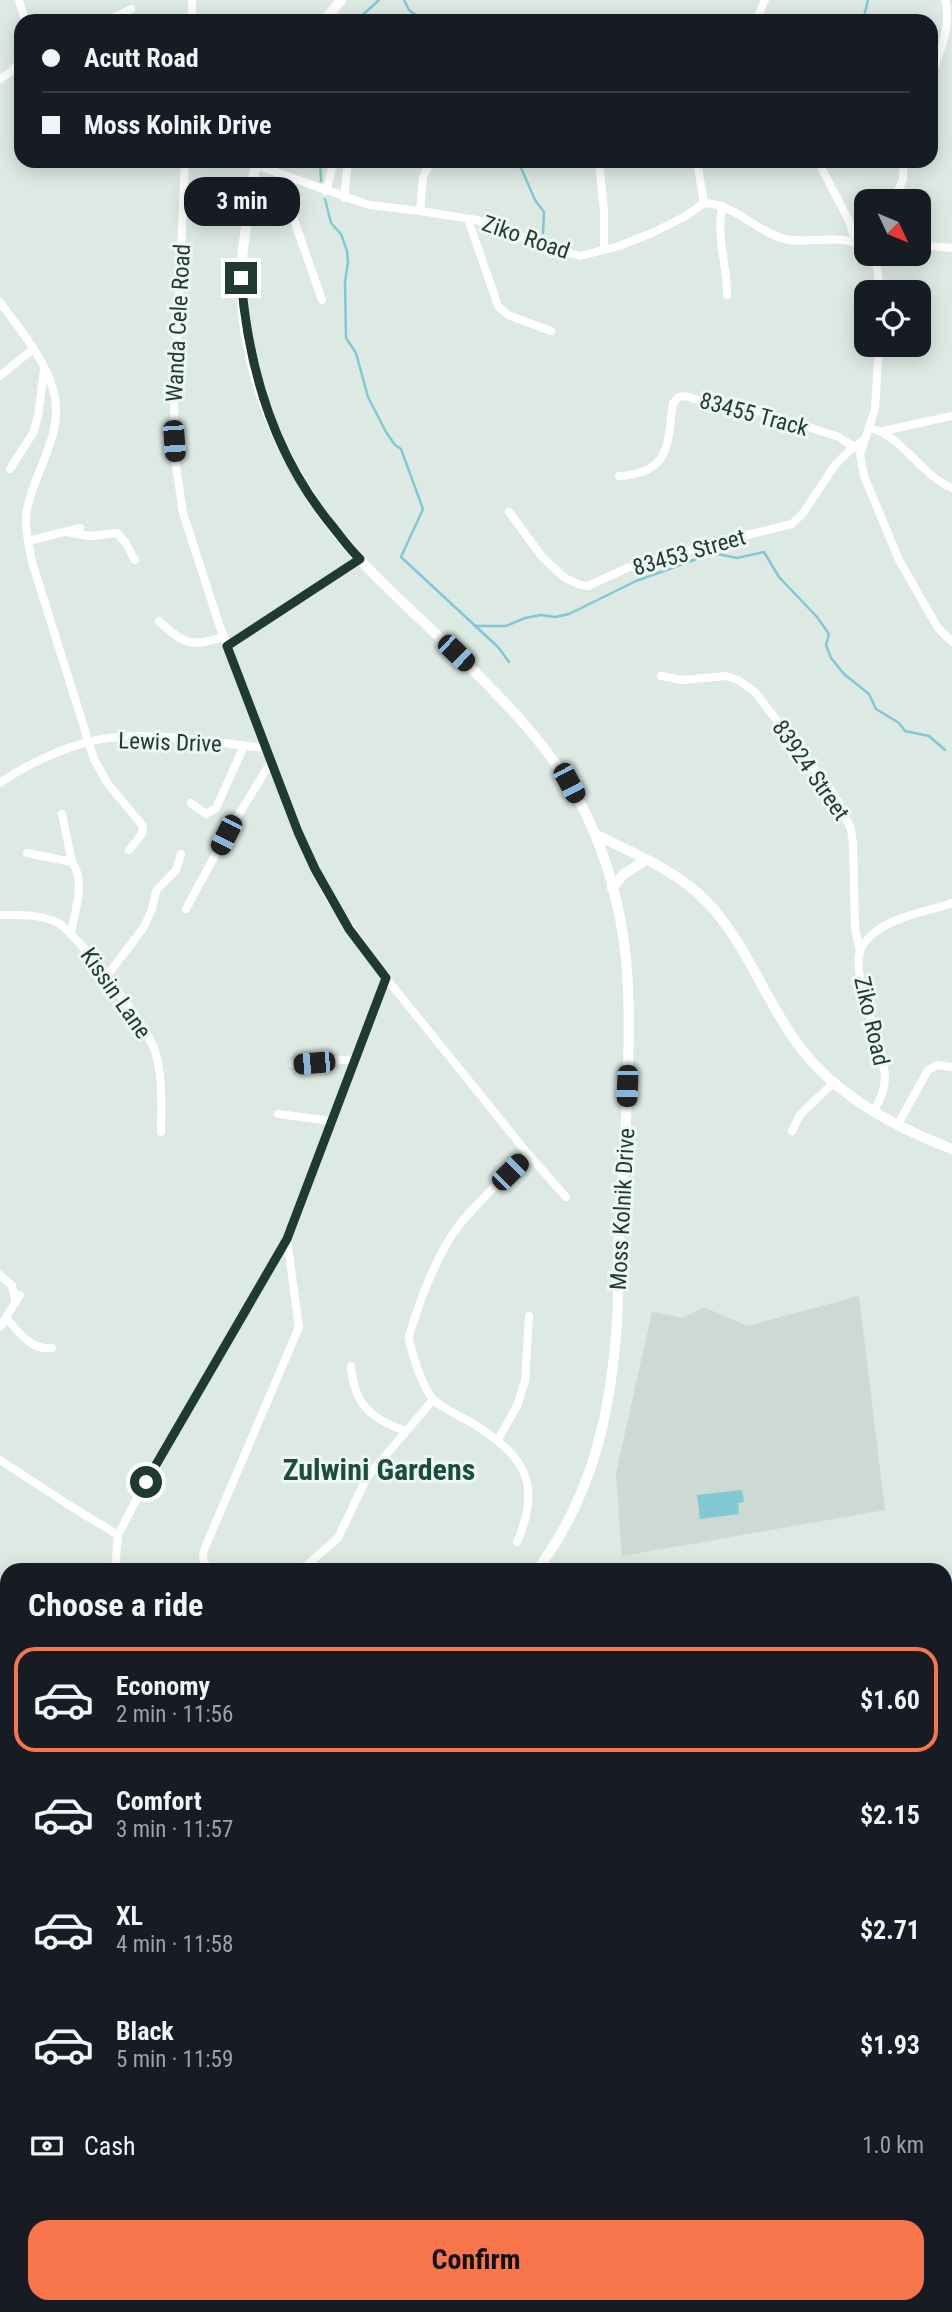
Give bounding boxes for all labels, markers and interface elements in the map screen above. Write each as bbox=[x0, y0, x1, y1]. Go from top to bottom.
text: Acutt Road bbox=[84, 43, 199, 73]
text: Moss Kolnik Drive bbox=[84, 110, 271, 140]
callout: 3 min bbox=[183, 176, 299, 226]
text: 3 min bbox=[216, 188, 268, 215]
north arrow bbox=[854, 189, 931, 266]
map controls bbox=[854, 189, 931, 357]
street label: Ziko Road bbox=[479, 210, 573, 265]
street label: Wanda Cele Road bbox=[161, 243, 196, 403]
route end bbox=[225, 262, 257, 294]
button: locate bbox=[854, 280, 931, 357]
street label: 83455 Track bbox=[697, 387, 812, 442]
car bbox=[163, 419, 186, 463]
street label: 83453 Street bbox=[630, 524, 749, 581]
car bbox=[434, 631, 479, 675]
street label: 83924 Street bbox=[766, 715, 855, 826]
street label: Lewis Drive bbox=[118, 727, 222, 758]
car bbox=[550, 760, 589, 806]
car bbox=[208, 812, 245, 858]
street label: Kissin Lane bbox=[75, 943, 157, 1044]
street label: Ziko Road bbox=[848, 974, 895, 1068]
car bbox=[293, 1051, 336, 1075]
car bbox=[616, 1065, 639, 1107]
street label: Moss Kolnik Drive bbox=[605, 1127, 640, 1291]
car bbox=[488, 1150, 533, 1194]
district label: Zulwini Gardens bbox=[283, 1452, 475, 1487]
route start bbox=[130, 1466, 162, 1498]
text: Choose a ride bbox=[28, 1586, 203, 1624]
icon: car bbox=[32, 1668, 95, 1731]
text: Economy bbox=[116, 1671, 210, 1701]
text: $1.60 bbox=[860, 1685, 920, 1715]
text: 2 min · 11:56 bbox=[116, 1701, 233, 1728]
icon: car bbox=[32, 1783, 95, 1846]
text: Comfort bbox=[116, 1786, 202, 1816]
text: $2.15 bbox=[860, 1800, 920, 1830]
text: 3 min · 11:57 bbox=[116, 1816, 233, 1843]
icon: car bbox=[32, 1898, 95, 1961]
text: XL bbox=[116, 1901, 143, 1931]
text: $2.71 bbox=[860, 1915, 920, 1945]
text: 4 min · 11:58 bbox=[116, 1931, 233, 1958]
icon: car bbox=[32, 2013, 95, 2076]
text: Black bbox=[116, 2016, 174, 2046]
text: $1.93 bbox=[860, 2030, 920, 2060]
text: 5 min · 11:59 bbox=[116, 2046, 233, 2073]
icon: cash bbox=[28, 2127, 66, 2165]
text: Cash bbox=[84, 2131, 136, 2161]
text: 1.0 km bbox=[862, 2132, 924, 2159]
button: Confirm bbox=[28, 2220, 924, 2300]

